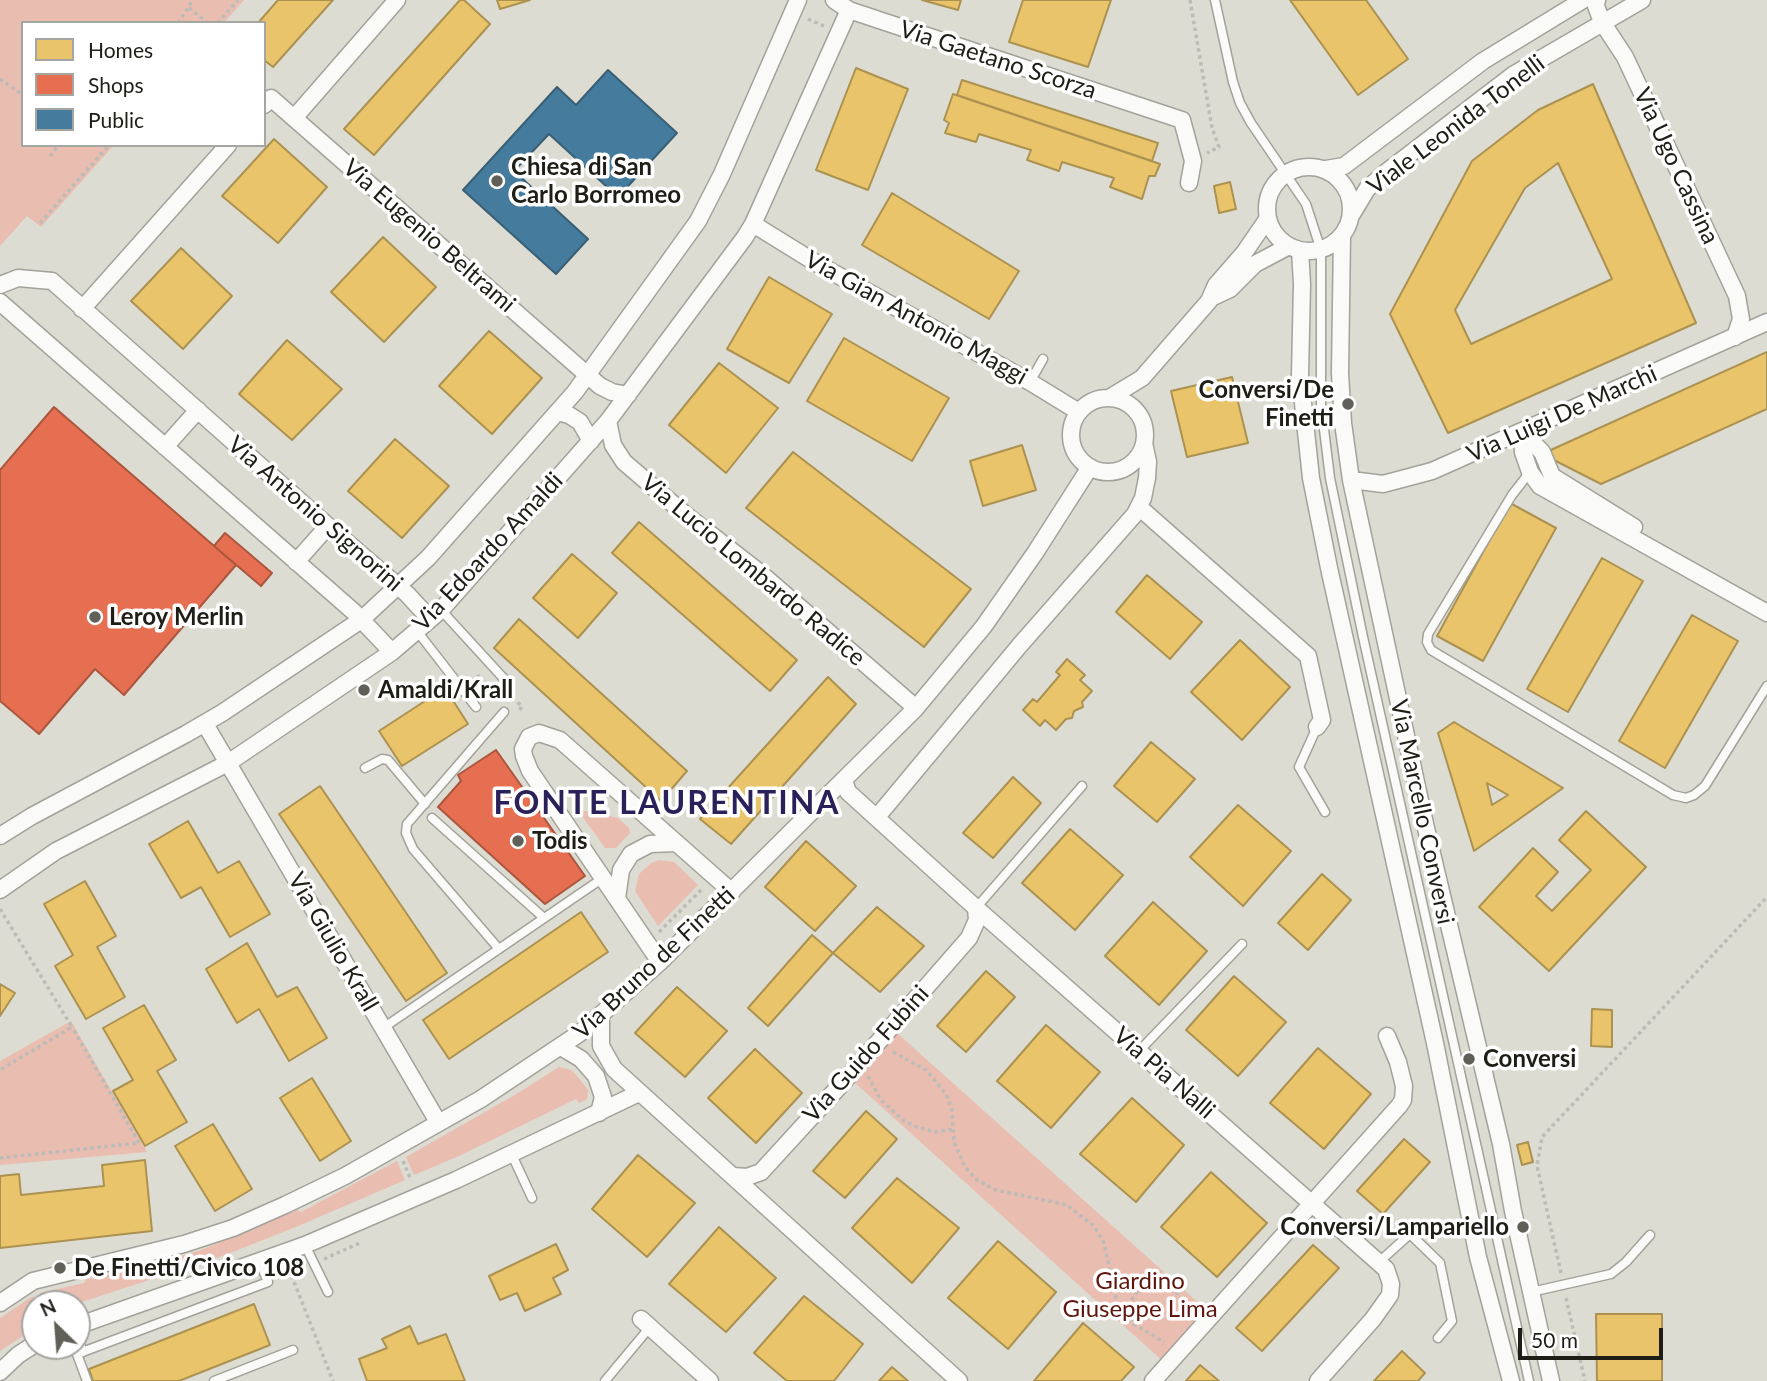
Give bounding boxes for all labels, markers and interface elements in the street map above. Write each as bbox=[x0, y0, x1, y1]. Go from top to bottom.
street label: Via Gaetano Scorza bbox=[896, 15, 1100, 105]
legend bbox=[21, 21, 266, 147]
text: Homes bbox=[88, 37, 153, 62]
street label: Viale Leonida Tonelli bbox=[1362, 49, 1550, 201]
text: Shops bbox=[88, 72, 144, 97]
street label: Via Ugo Cassina bbox=[1627, 83, 1725, 249]
text: Public bbox=[88, 107, 144, 132]
street label: Via Eugenio Beltrami bbox=[337, 153, 521, 319]
place label: Chiesa di San Carlo Borromeo bbox=[511, 153, 681, 209]
marker: Chiesa di San Carlo Borromeo bbox=[489, 173, 505, 189]
street label: Via Gian Antonio Maggi bbox=[800, 245, 1032, 391]
street label: Via Luigi De Marchi bbox=[1463, 359, 1661, 469]
place label: Conversi/De Finetti bbox=[1199, 376, 1334, 432]
marker: Conversi/De Finetti bbox=[1340, 396, 1356, 412]
street label: Via Antonio Signorini bbox=[222, 430, 408, 598]
street label: Via Edoardo Amaldi bbox=[407, 467, 569, 637]
street label: Via Lucio Lombardo Radice bbox=[635, 468, 871, 672]
place label: Leroy Merlin bbox=[109, 603, 244, 631]
marker: Leroy Merlin bbox=[87, 609, 103, 625]
place label: Amaldi/Krall bbox=[378, 676, 513, 704]
marker: Amaldi/Krall bbox=[356, 682, 372, 698]
street label: Via Marcello Conversi bbox=[1384, 697, 1460, 927]
district label: FONTE LAURENTINA bbox=[495, 785, 839, 823]
place label: Todis bbox=[532, 827, 588, 855]
marker: Todis bbox=[510, 833, 526, 849]
street label: Via Giulio Krall bbox=[282, 867, 384, 1017]
street label: Via Bruno de Finetti bbox=[567, 881, 741, 1045]
street label: Via Guido Fubini bbox=[797, 980, 935, 1128]
street label: Via Pia Nalli bbox=[1107, 1021, 1221, 1125]
place label: Conversi bbox=[1483, 1045, 1576, 1073]
marker: Conversi bbox=[1461, 1051, 1477, 1067]
place label: Conversi/Lampariello bbox=[1280, 1213, 1509, 1241]
marker: Conversi/Lampariello bbox=[1515, 1219, 1531, 1235]
place label: De Finetti/Civico 108 bbox=[74, 1254, 304, 1282]
marker: De Finetti/Civico 108 bbox=[52, 1260, 68, 1276]
park label: Giardino Giuseppe Lima bbox=[1062, 1267, 1218, 1323]
north arrow bbox=[21, 1290, 91, 1360]
text: N bbox=[36, 1294, 59, 1321]
scale bar bbox=[1522, 1314, 1667, 1358]
text: 50 m bbox=[1531, 1327, 1578, 1352]

